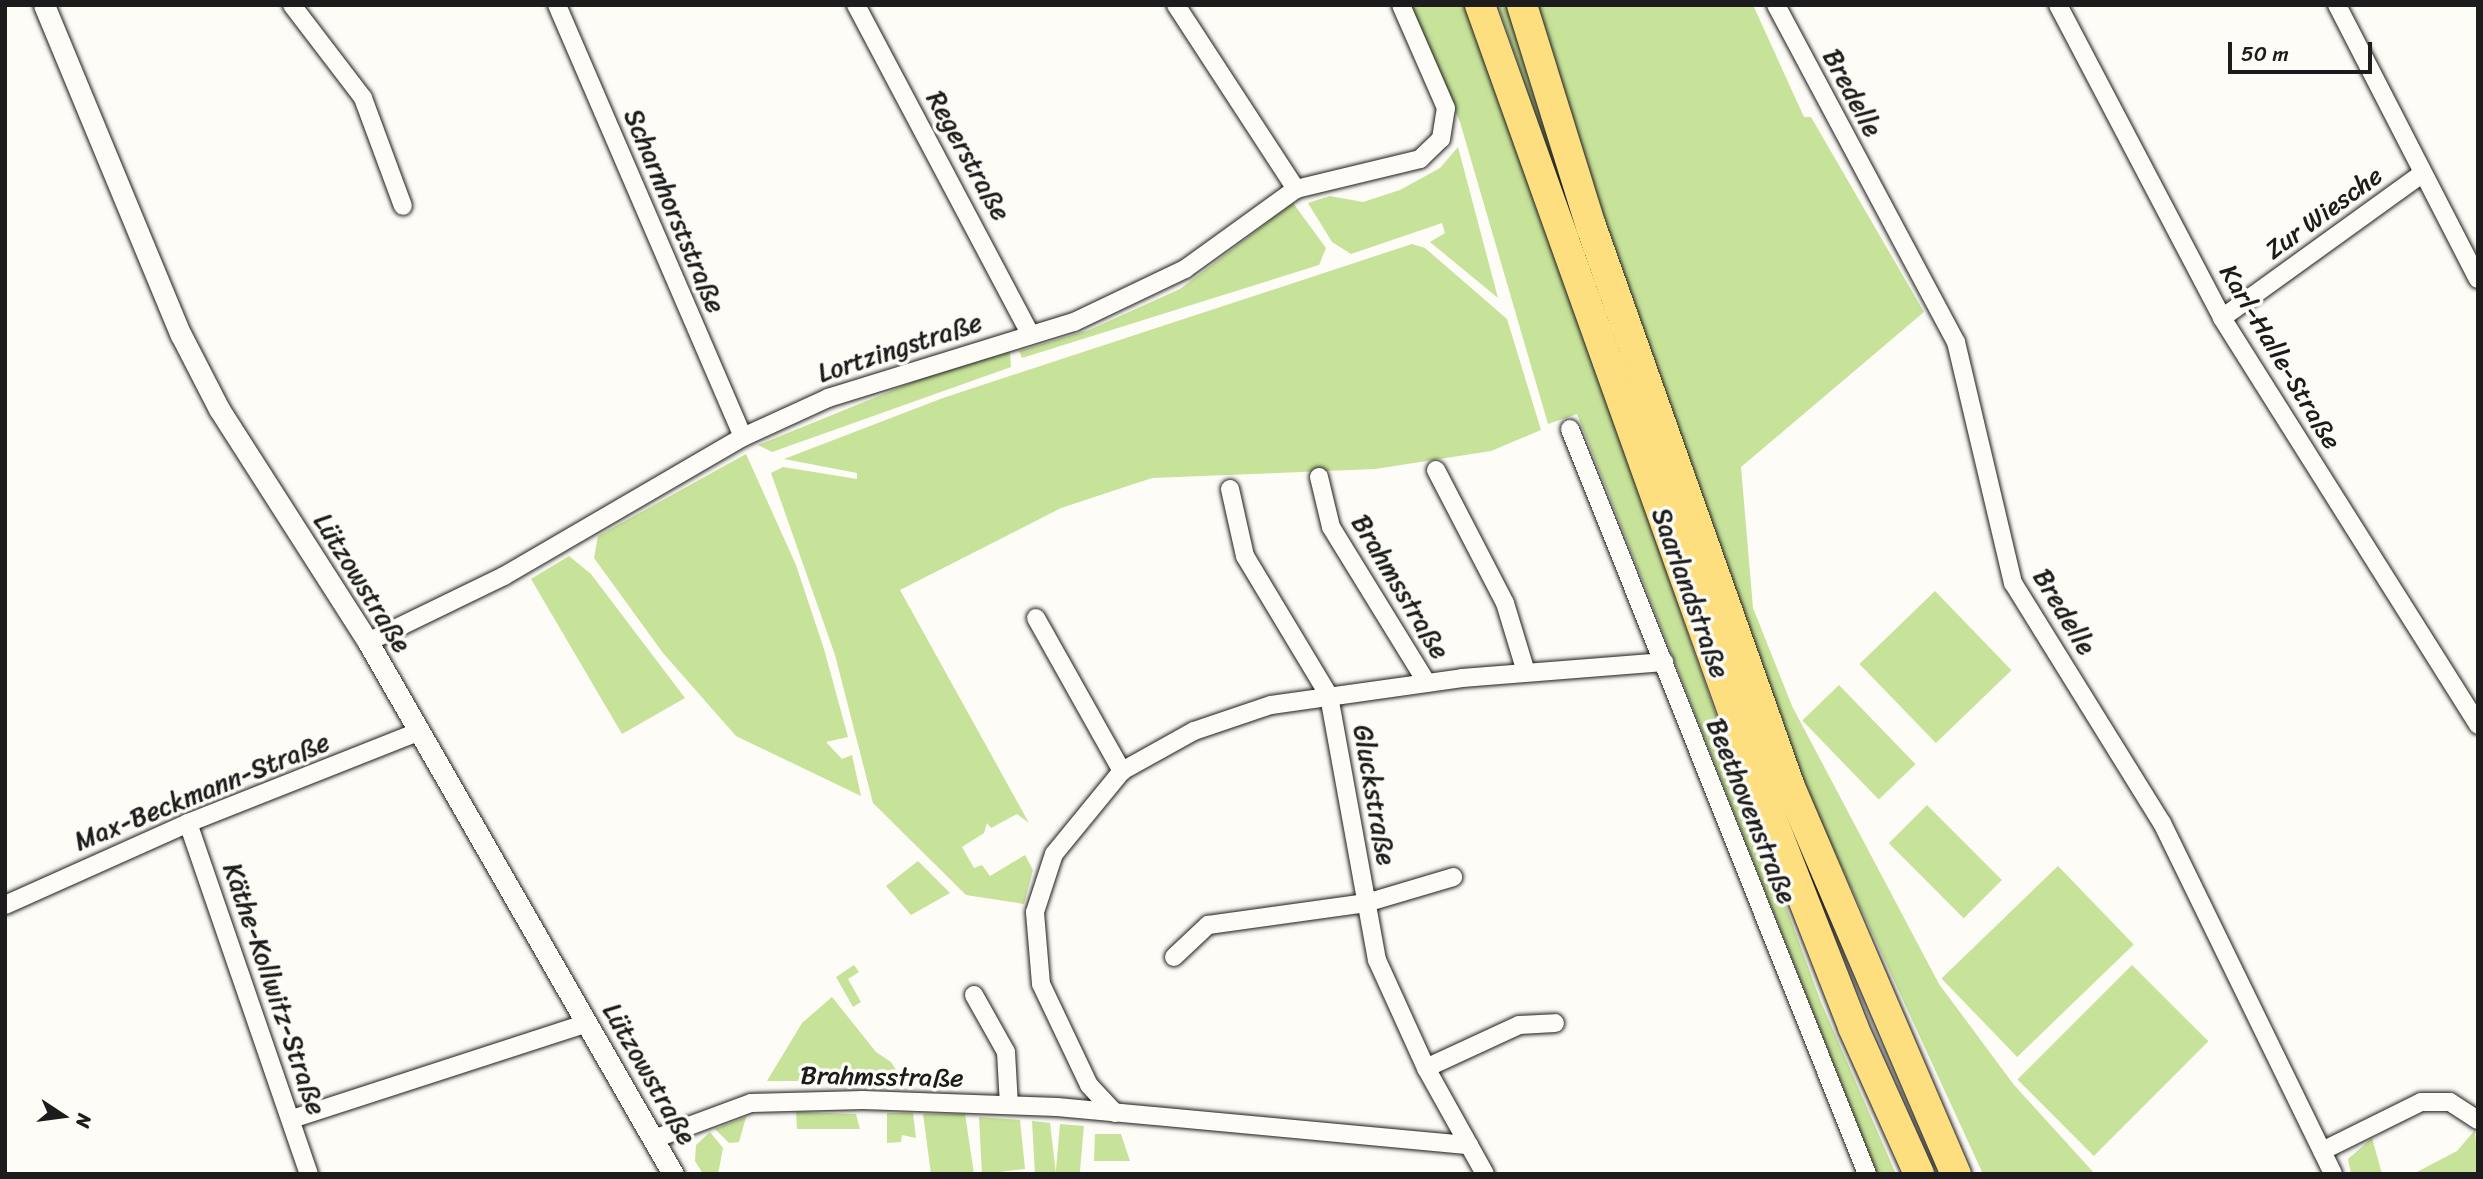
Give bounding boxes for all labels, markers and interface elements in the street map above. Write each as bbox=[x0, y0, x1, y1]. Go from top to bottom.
scale bar bbox=[2231, 28, 2374, 72]
text: 50 m bbox=[2241, 35, 2289, 73]
street label: Bredelle bbox=[1816, 44, 1888, 142]
street label: Regerstraße bbox=[920, 86, 1016, 226]
street label: Scharnhorststraße bbox=[617, 104, 731, 318]
street label: Zur Wiesche bbox=[2259, 160, 2389, 266]
street label: Karl-Halle-Straße bbox=[2213, 259, 2347, 455]
street label: Lortzingstraße bbox=[814, 307, 986, 389]
street label: Saarlandstraße bbox=[1645, 504, 1735, 682]
street label: Lützowstraße bbox=[307, 508, 417, 658]
street label: Brahmsstraße bbox=[1345, 509, 1455, 665]
street label: Bredelle bbox=[2026, 563, 2102, 661]
street label: Beethovenstraße bbox=[1700, 714, 1802, 908]
street label: Gluckstraße bbox=[1346, 722, 1402, 868]
street label: Max-Beckmann-Straße bbox=[70, 727, 334, 857]
street label: Käthe-Kollwitz-Straße bbox=[216, 859, 332, 1119]
street label: Lützowstraße bbox=[596, 998, 702, 1150]
street label: Brahmsstraße bbox=[800, 1060, 964, 1094]
north arrow bbox=[28, 1081, 98, 1151]
text: N bbox=[66, 1111, 102, 1131]

